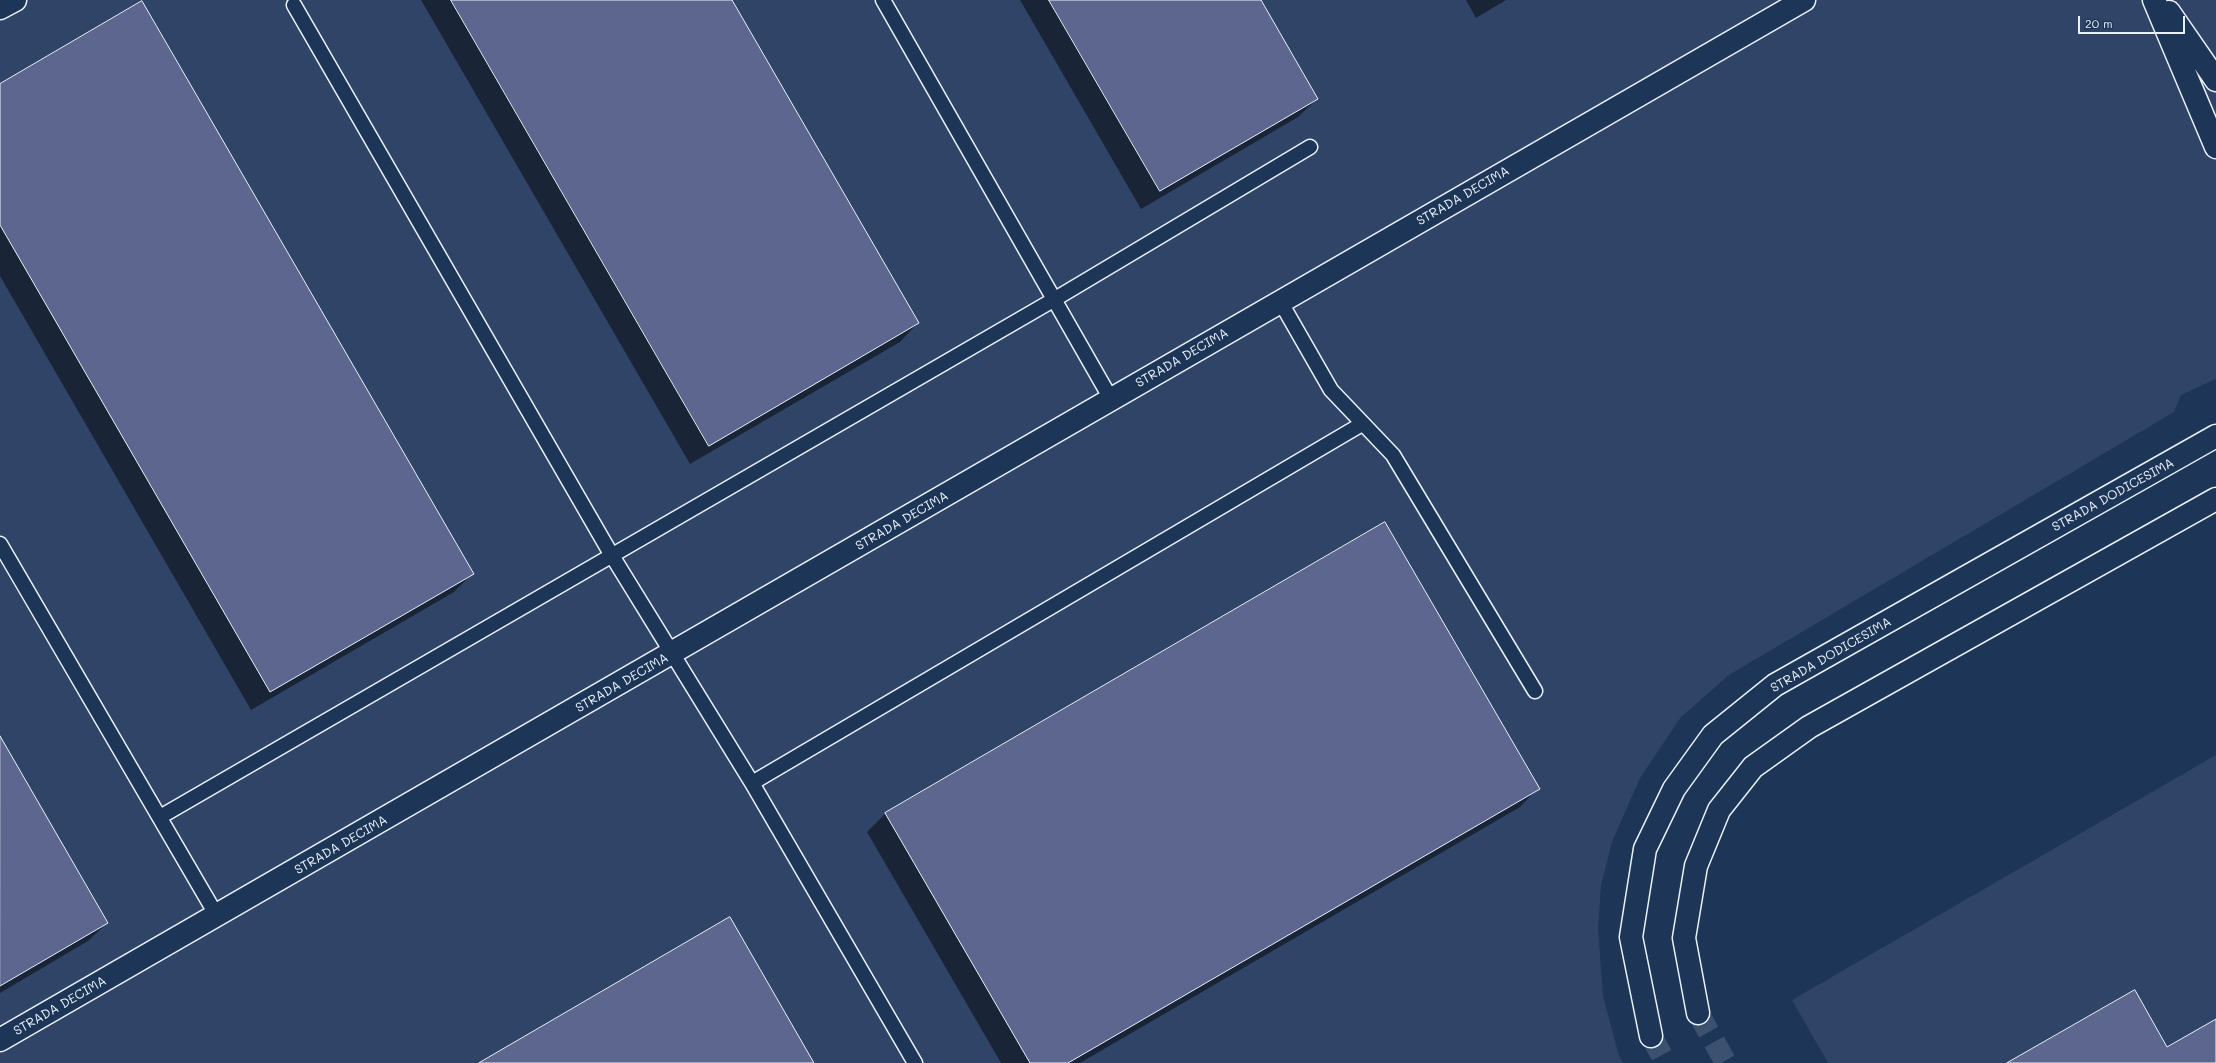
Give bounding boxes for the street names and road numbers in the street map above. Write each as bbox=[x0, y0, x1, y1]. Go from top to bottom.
street label: STRADA DECIMA bbox=[1414, 163, 1512, 229]
street label: STRADA DECIMA bbox=[1133, 325, 1231, 391]
street label: STRADA DODICESIMA bbox=[2049, 455, 2177, 535]
street label: STRADA DECIMA bbox=[853, 488, 951, 554]
street label: STRADA DODICESIMA bbox=[1768, 614, 1894, 696]
street label: STRADA DECIMA bbox=[573, 650, 671, 716]
street label: STRADA DECIMA bbox=[292, 812, 390, 878]
street label: STRADA DECIMA bbox=[11, 973, 109, 1039]

